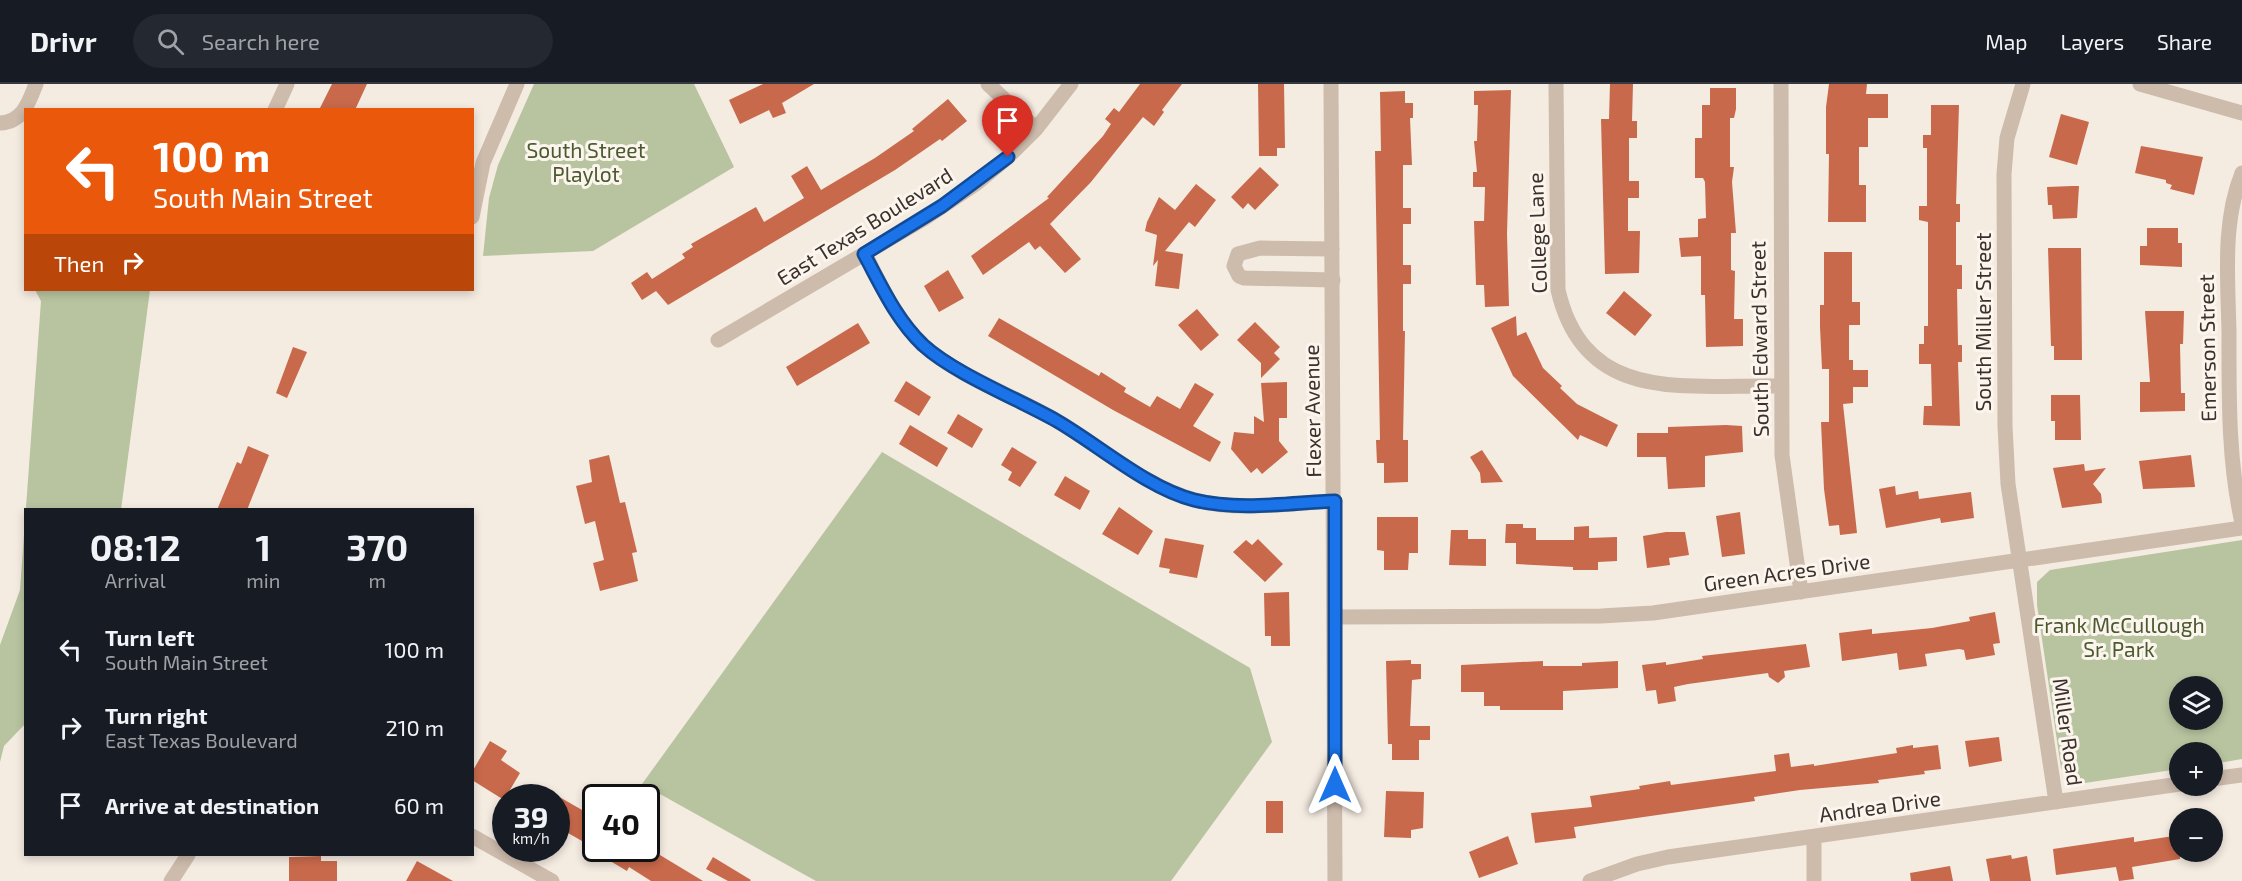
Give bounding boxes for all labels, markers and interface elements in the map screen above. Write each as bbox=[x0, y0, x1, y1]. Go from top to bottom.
search box bbox=[133, 14, 553, 68]
text: Drivr bbox=[30, 24, 97, 58]
icon: search bbox=[154, 25, 187, 58]
text: Search here bbox=[202, 28, 320, 54]
text: Map bbox=[1985, 29, 2027, 54]
text: Layers bbox=[2060, 29, 2124, 54]
text: Share bbox=[2157, 29, 2212, 54]
pin bbox=[982, 95, 1033, 157]
icon: arrive bbox=[991, 104, 1024, 137]
text: 100 m bbox=[153, 130, 270, 180]
icon: left bbox=[54, 132, 132, 210]
park label: South Street Playlot bbox=[527, 137, 645, 186]
street label: East Texas Boulevard bbox=[772, 161, 957, 290]
street label: College Lane bbox=[1522, 172, 1551, 294]
text: South Main Street bbox=[153, 181, 373, 213]
street label: South Miller Street bbox=[1970, 233, 1995, 411]
street label: South Edward Street bbox=[1744, 241, 1773, 437]
icon: right bbox=[116, 246, 149, 279]
text: Then bbox=[54, 250, 104, 276]
street label: Emerson Street bbox=[2193, 274, 2220, 422]
street label: Flexer Avenue bbox=[1298, 344, 1325, 478]
text: 08:12 bbox=[90, 525, 181, 568]
text: 1 bbox=[256, 525, 271, 568]
text: 370 bbox=[346, 525, 408, 568]
street label: Green Acres Drive bbox=[1702, 547, 1872, 596]
text: Arrival bbox=[105, 568, 166, 592]
text: min bbox=[246, 568, 280, 592]
text: m bbox=[368, 568, 386, 592]
park label: Frank McCullough Sr. Park bbox=[2033, 612, 2205, 661]
text: Turn left bbox=[105, 624, 194, 650]
icon: left bbox=[54, 633, 87, 666]
text: 100 m bbox=[385, 636, 444, 662]
text: South Main Street bbox=[105, 650, 268, 674]
street label: Miller Road bbox=[2049, 676, 2088, 787]
map controls bbox=[2169, 676, 2223, 862]
button: layers bbox=[2169, 676, 2223, 730]
text: Turn right bbox=[105, 702, 207, 728]
icon: right bbox=[54, 711, 87, 744]
text: 210 m bbox=[385, 714, 444, 740]
text: East Texas Boulevard bbox=[105, 728, 298, 752]
button: + bbox=[2169, 742, 2223, 796]
position arrow bbox=[1303, 753, 1367, 817]
speed limit sign: 40 bbox=[582, 784, 660, 862]
street label: Andrea Drive bbox=[1817, 785, 1942, 826]
icon: arrive bbox=[54, 789, 87, 822]
text: Arrive at destination bbox=[105, 792, 319, 818]
text: 60 m bbox=[394, 792, 444, 818]
text: 39 bbox=[514, 798, 548, 834]
button: − bbox=[2169, 808, 2223, 862]
text: km/h bbox=[512, 829, 550, 847]

